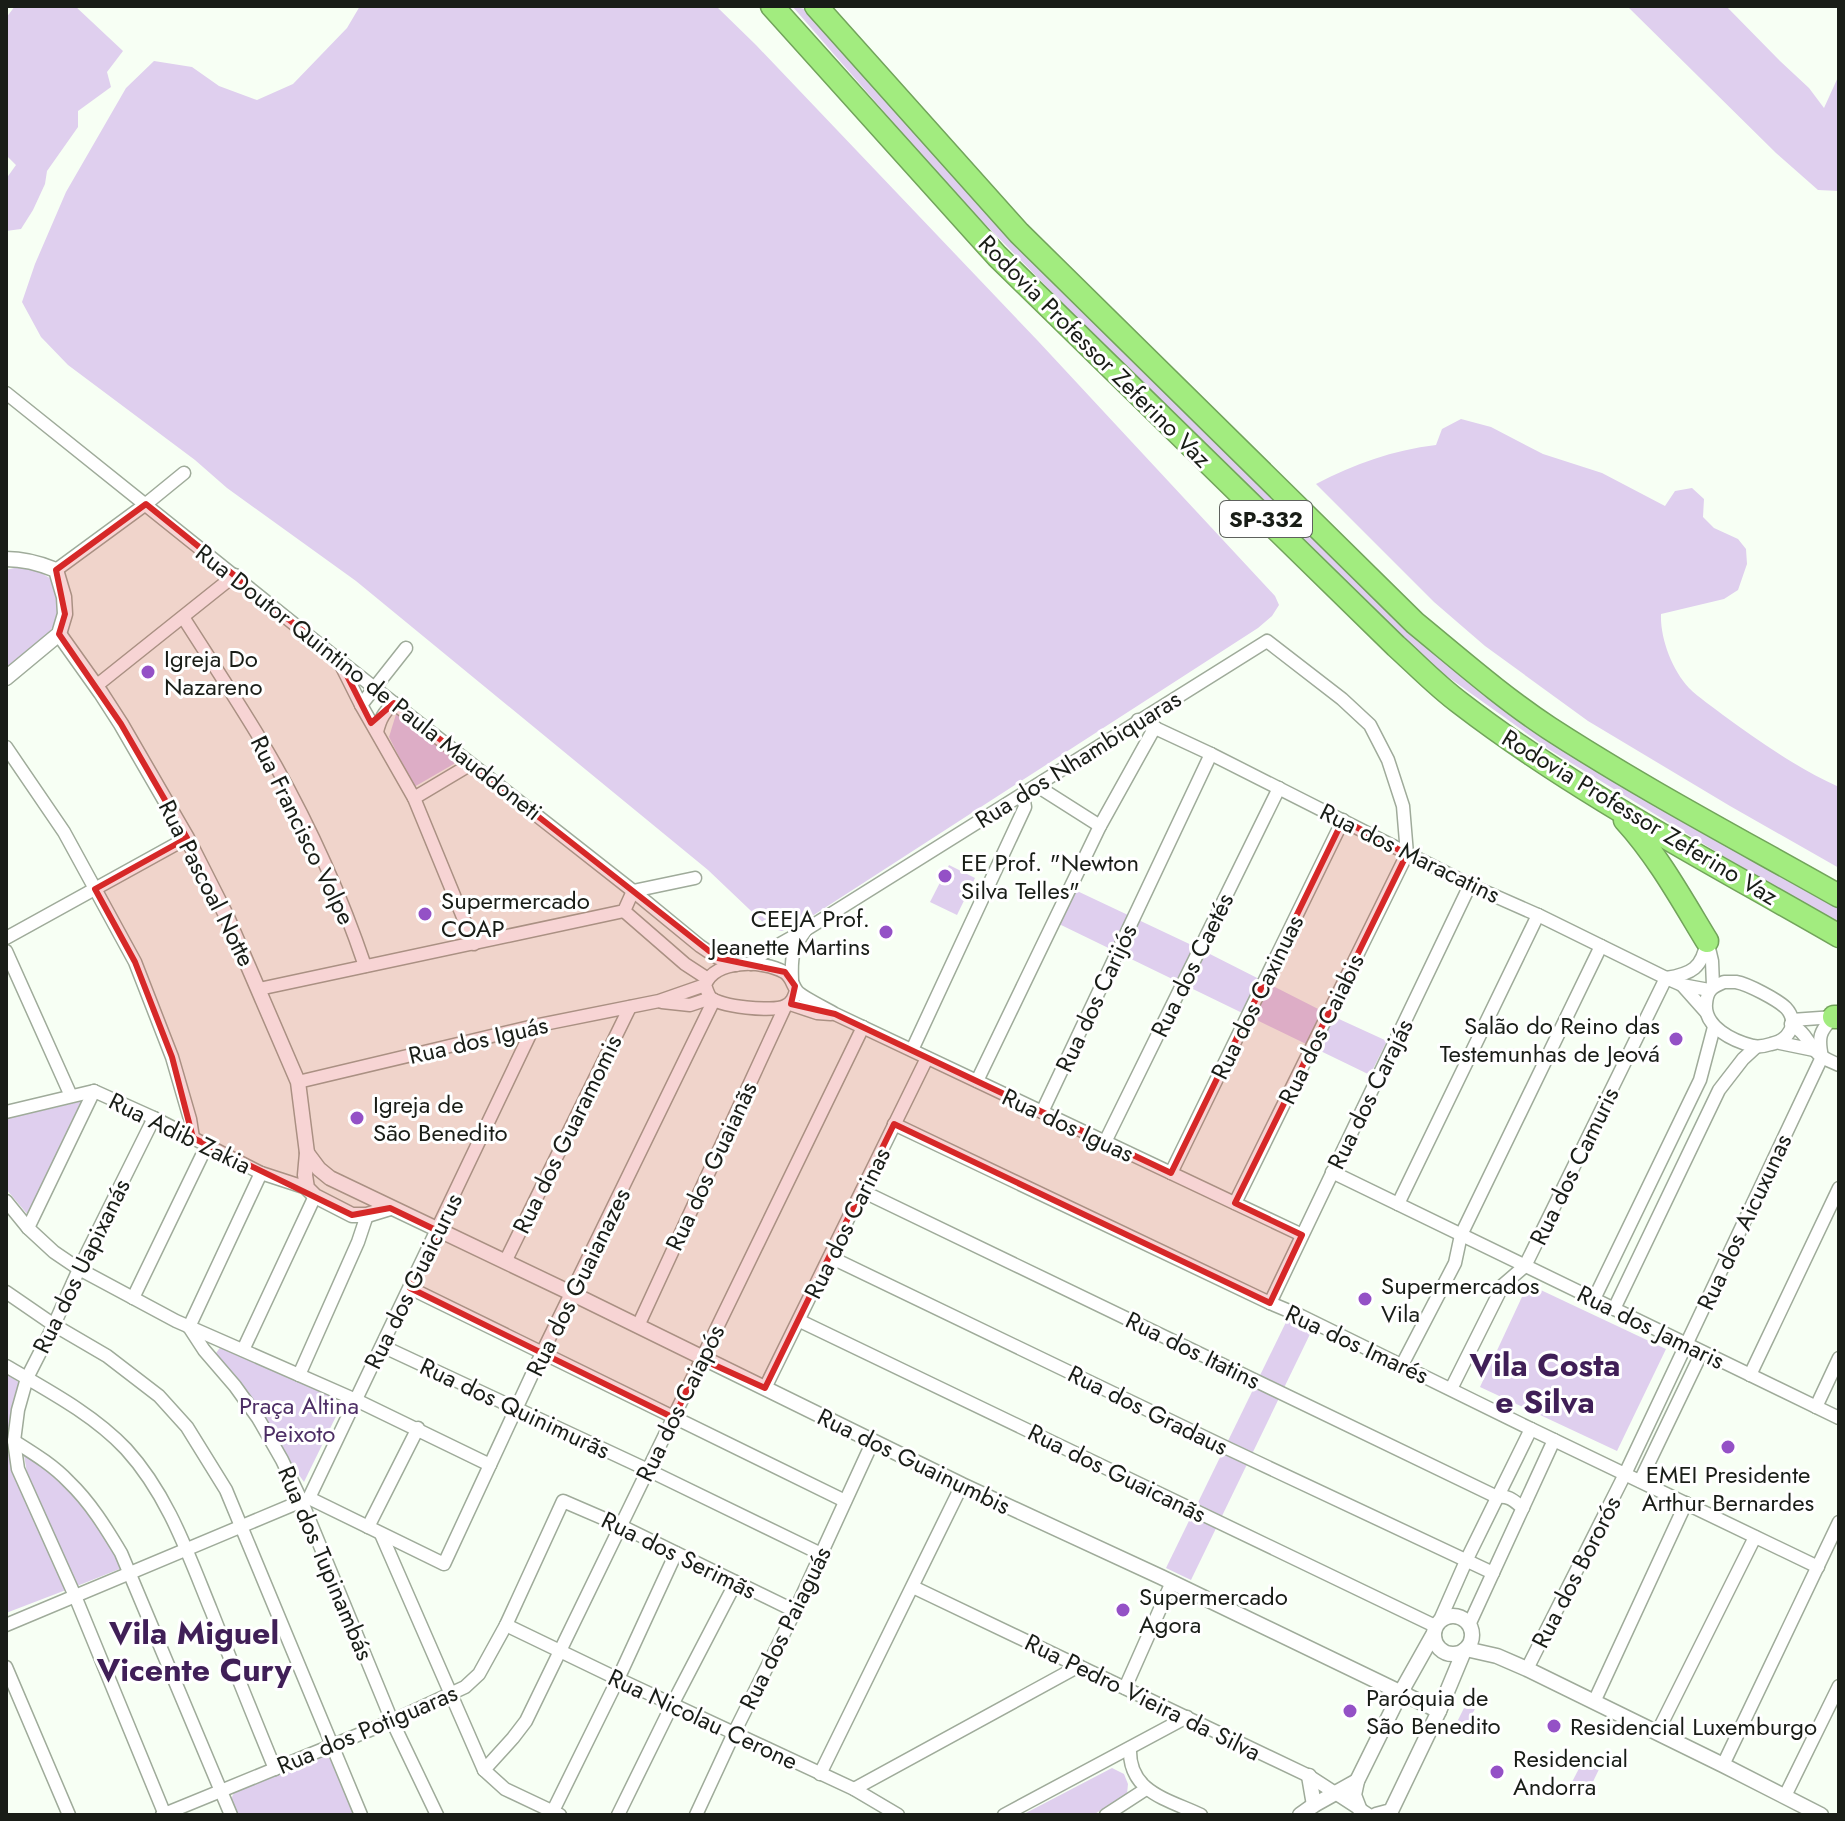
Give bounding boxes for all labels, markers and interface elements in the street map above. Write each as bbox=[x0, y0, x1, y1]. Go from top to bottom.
street label: Rodovia Professor Zeferino Vaz bbox=[971, 227, 1219, 475]
road number: SP-332 bbox=[1220, 501, 1312, 537]
street label: Rua Doutor Quintino de Paula Mauddoneti bbox=[188, 535, 550, 829]
place label: Igreja Do Nazareno bbox=[164, 641, 263, 704]
marker: Igreja Do Nazareno bbox=[139, 663, 157, 681]
street label: Rua dos Nhambiquaras bbox=[968, 681, 1188, 837]
street label: Rodovia Professor Zeferino Vaz bbox=[1495, 720, 1785, 914]
street label: Rua Francisco Volpe bbox=[242, 730, 364, 930]
street label: Rua Pascoal Notte bbox=[150, 794, 264, 972]
street label: Rua dos Maracatins bbox=[1314, 794, 1506, 912]
place label: EE Prof. "Newton Silva Telles" bbox=[961, 845, 1139, 908]
marker: EE Prof. "Newton Silva Telles" bbox=[936, 867, 954, 885]
place label: Supermercado COAP bbox=[441, 883, 590, 946]
street label: Rua dos Caetés bbox=[1142, 887, 1242, 1043]
place label: CEEJA Prof. Jeanette Martins bbox=[708, 901, 870, 964]
marker: Supermercado COAP bbox=[416, 905, 434, 923]
street label: Rua dos Caxinuas bbox=[1202, 909, 1312, 1085]
street label: Rua dos Carijós bbox=[1046, 918, 1146, 1078]
marker: CEEJA Prof. Jeanette Martins bbox=[877, 923, 895, 941]
street label: Rua dos Caiabis bbox=[1269, 948, 1373, 1110]
street label: Rua dos Iguás bbox=[405, 1007, 551, 1073]
place label: Salão do Reino das Testemunhas de Jeová bbox=[1440, 1008, 1660, 1071]
street label: Rua dos Carajás bbox=[1318, 1013, 1422, 1175]
street label: Rua dos Guaramomis bbox=[504, 1029, 630, 1239]
marker: Salão do Reino das Testemunhas de Jeová bbox=[1667, 1030, 1685, 1048]
street label: Rua dos Guaianãs bbox=[656, 1076, 766, 1256]
street label: Rua dos Iguas bbox=[996, 1079, 1140, 1171]
street label: Rua dos Camuris bbox=[1521, 1081, 1627, 1251]
street label: Rua Adib Zakia bbox=[103, 1083, 257, 1183]
place label: Igreja de São Benedito bbox=[373, 1087, 508, 1150]
marker: Igreja de São Benedito bbox=[348, 1109, 366, 1127]
street label: Rua dos Aicuxunas bbox=[1688, 1128, 1800, 1316]
street label: Rua dos Carinas bbox=[795, 1141, 899, 1305]
street label: Rua dos Uapixanás bbox=[24, 1173, 138, 1359]
street label: Rua dos Guaianazes bbox=[517, 1182, 639, 1382]
street label: Rua dos Guaicurus bbox=[355, 1187, 471, 1375]
place label: Supermercados Vila bbox=[1381, 1268, 1539, 1331]
street label: Rua dos Jamaris bbox=[1571, 1276, 1731, 1378]
marker: Supermercados Vila bbox=[1356, 1290, 1374, 1308]
street label: Rua dos Imarés bbox=[1280, 1295, 1434, 1393]
street label: Rua dos Itatins bbox=[1120, 1302, 1266, 1398]
street label: Rua dos Caiapós bbox=[627, 1319, 733, 1487]
district label: Vila Costa e Silva bbox=[1468, 1342, 1621, 1425]
street label: Rua dos Quinimurãs bbox=[414, 1349, 616, 1467]
street label: Rua dos Gradaus bbox=[1062, 1356, 1234, 1464]
park label: Praça Altina Peixoto bbox=[239, 1388, 359, 1451]
street label: Rua dos Guainumbis bbox=[812, 1399, 1016, 1523]
street label: Rua dos Guaicanãs bbox=[1022, 1415, 1212, 1531]
marker: EMEI Presidente Arthur Bernardes bbox=[1719, 1438, 1737, 1456]
place label: EMEI Presidente Arthur Bernardes bbox=[1642, 1457, 1814, 1520]
street label: Rua dos Tupinambás bbox=[269, 1460, 383, 1666]
street label: Rua dos Bororós bbox=[1523, 1490, 1629, 1654]
street label: Rua dos Serimãs bbox=[596, 1502, 762, 1608]
street label: Rua dos Paiaguás bbox=[730, 1540, 840, 1716]
place label: Supermercado Agora bbox=[1139, 1579, 1288, 1642]
marker: Supermercado Agora bbox=[1114, 1601, 1132, 1619]
district label: Vila Miguel Vicente Cury bbox=[96, 1610, 292, 1693]
street label: Rua Pedro Vieira da Silva bbox=[1019, 1625, 1267, 1769]
street label: Rua Nicolau Cerone bbox=[602, 1660, 804, 1778]
street label: Rua dos Potiguaras bbox=[271, 1675, 463, 1783]
place label: Paróquia de São Benedito bbox=[1366, 1680, 1501, 1743]
marker: Paróquia de São Benedito bbox=[1341, 1702, 1359, 1720]
place label: Residencial Luxemburgo bbox=[1570, 1709, 1817, 1744]
marker: Residencial Luxemburgo bbox=[1545, 1717, 1563, 1735]
place label: Residencial Andorra bbox=[1513, 1741, 1628, 1804]
marker: Residencial Andorra bbox=[1488, 1763, 1506, 1781]

